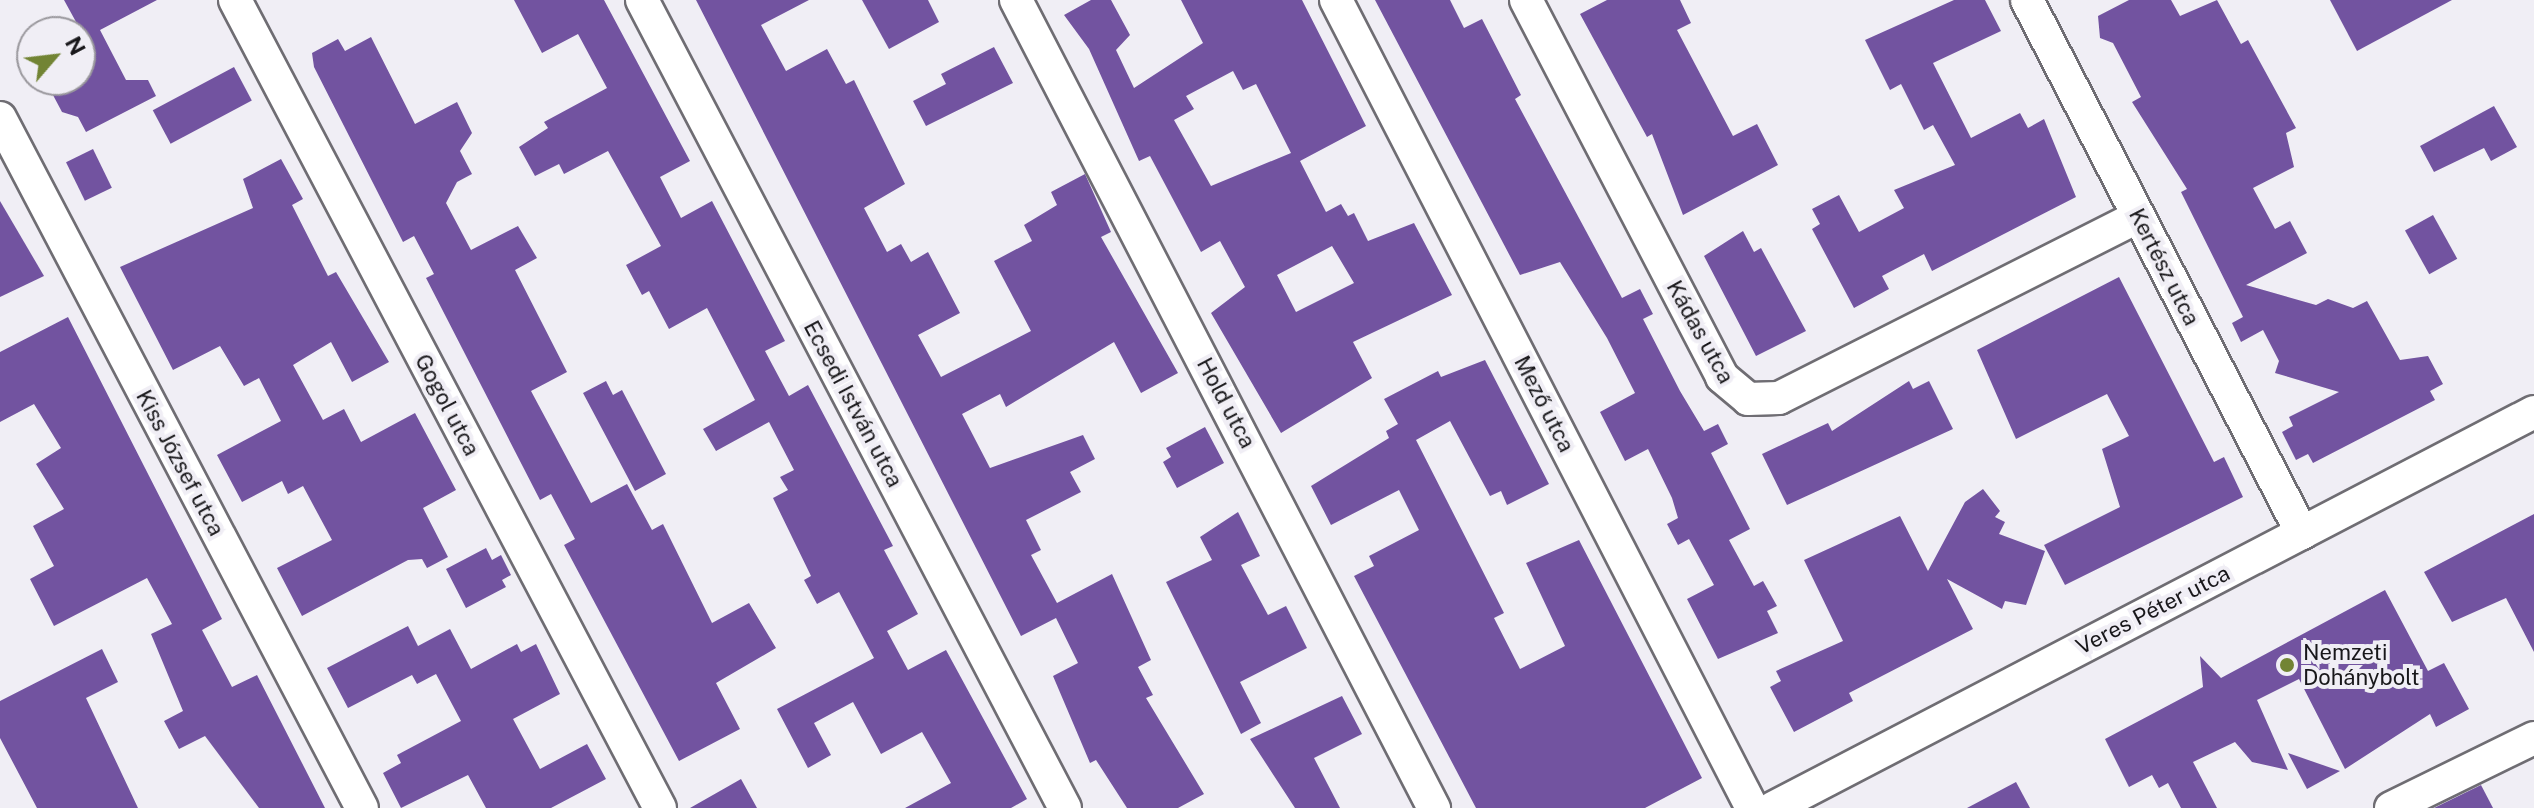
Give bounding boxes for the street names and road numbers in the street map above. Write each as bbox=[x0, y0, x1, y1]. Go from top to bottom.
street label: Kertész utca bbox=[2123, 204, 2205, 330]
street label: Kádas utca bbox=[1661, 276, 1739, 388]
street label: Ecsedi István utca bbox=[798, 316, 908, 492]
street label: Gogol utca bbox=[409, 350, 485, 460]
street label: Mező utca bbox=[1508, 351, 1580, 457]
street label: Hold utca bbox=[1191, 353, 1261, 453]
street label: Kiss József utca bbox=[130, 385, 230, 541]
street label: Veres Péter utca bbox=[2072, 560, 2234, 660]

